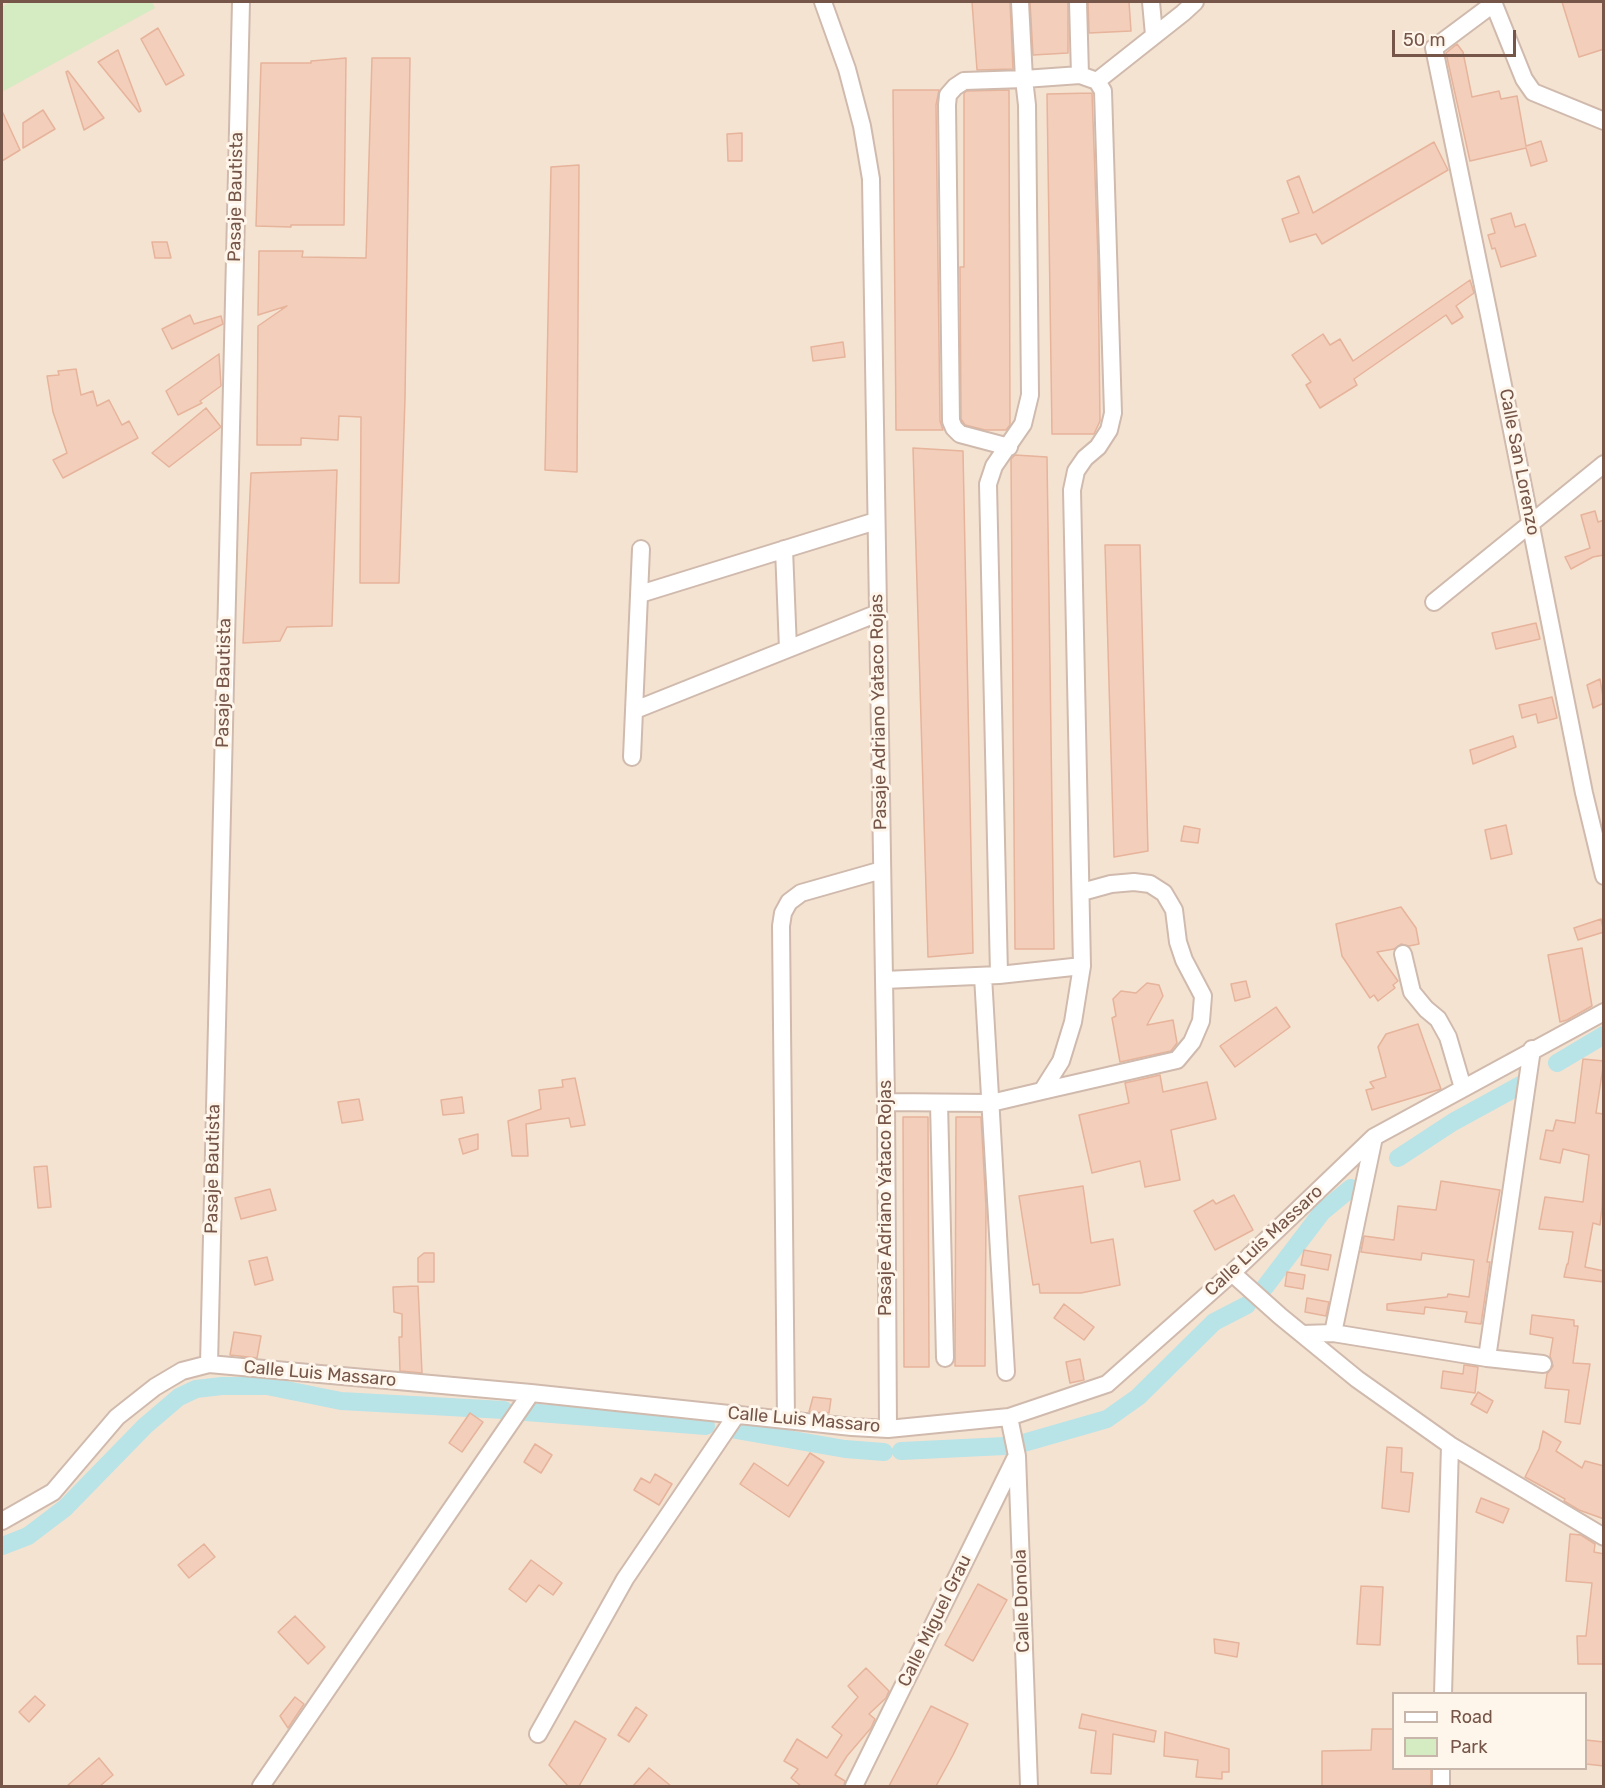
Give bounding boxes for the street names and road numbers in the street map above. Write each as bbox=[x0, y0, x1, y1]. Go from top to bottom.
street label: Pasaje Bautista bbox=[224, 132, 248, 262]
street label: Calle San Lorenzo bbox=[1494, 387, 1544, 537]
street label: Pasaje Adriano Yataco Rojas bbox=[866, 594, 892, 830]
street label: Pasaje Bautista bbox=[212, 618, 236, 748]
street label: Pasaje Adriano Yataco Rojas bbox=[875, 1080, 897, 1316]
street label: Pasaje Bautista bbox=[201, 1104, 225, 1234]
street label: Calle Luis Massaro bbox=[1201, 1181, 1327, 1301]
street label: Calle Luis Massaro bbox=[243, 1357, 397, 1391]
street label: Calle Luis Massaro bbox=[727, 1403, 881, 1437]
street label: Calle Donola bbox=[1009, 1549, 1035, 1653]
street label: Calle Miguel Grau bbox=[894, 1552, 976, 1690]

